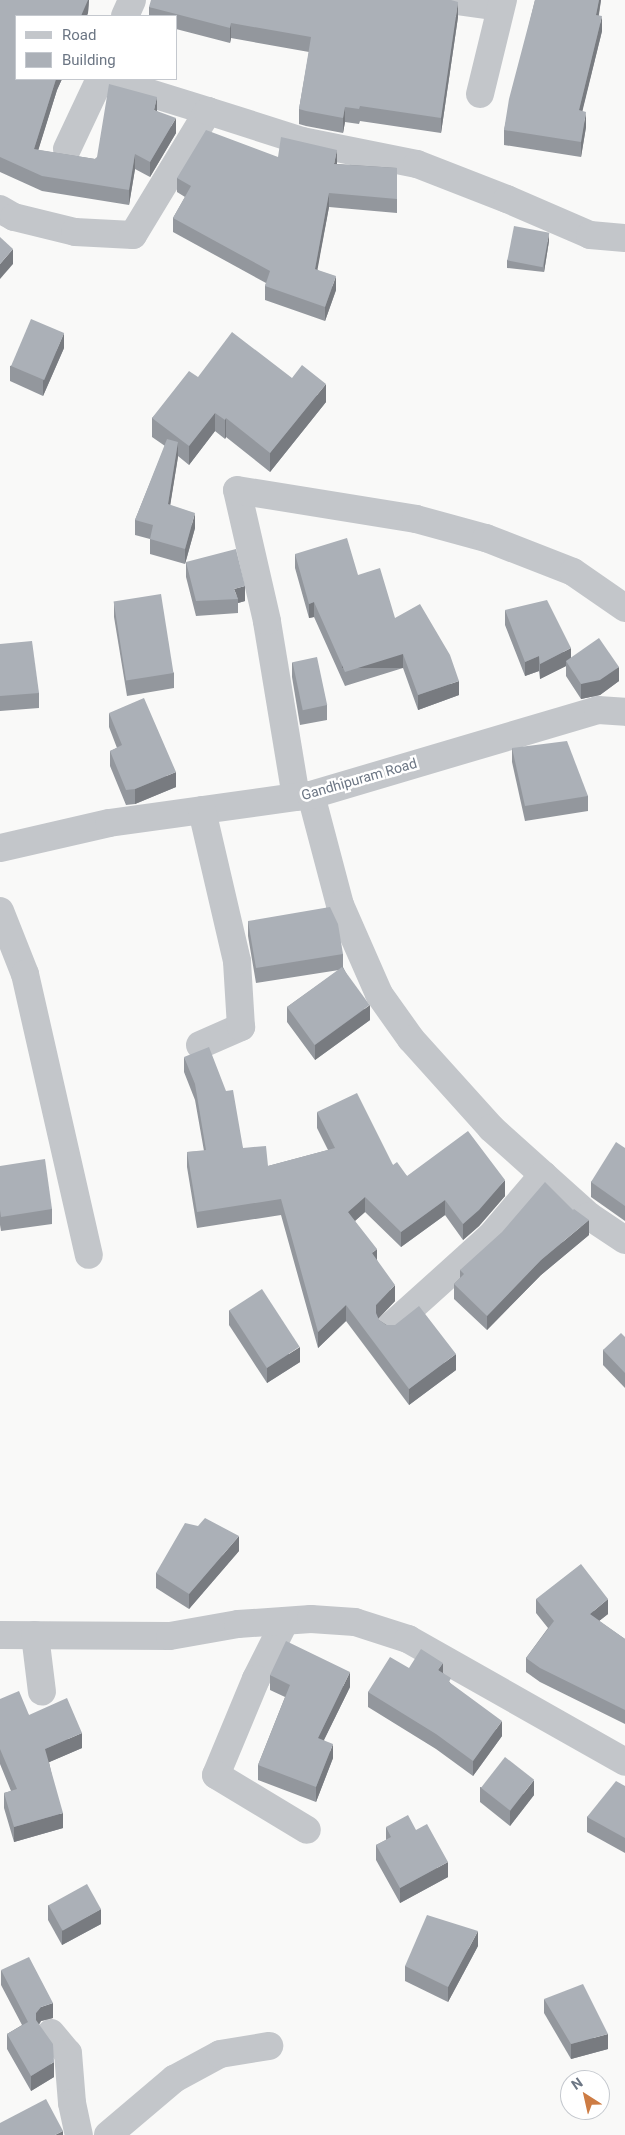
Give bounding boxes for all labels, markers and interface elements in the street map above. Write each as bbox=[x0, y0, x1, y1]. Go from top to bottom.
legend bbox=[15, 15, 178, 80]
text: Road bbox=[62, 26, 96, 44]
text: Building bbox=[62, 51, 116, 69]
street label: Gandhipuram Road bbox=[299, 754, 419, 804]
north arrow bbox=[560, 2070, 610, 2120]
text: N bbox=[568, 2074, 586, 2093]

